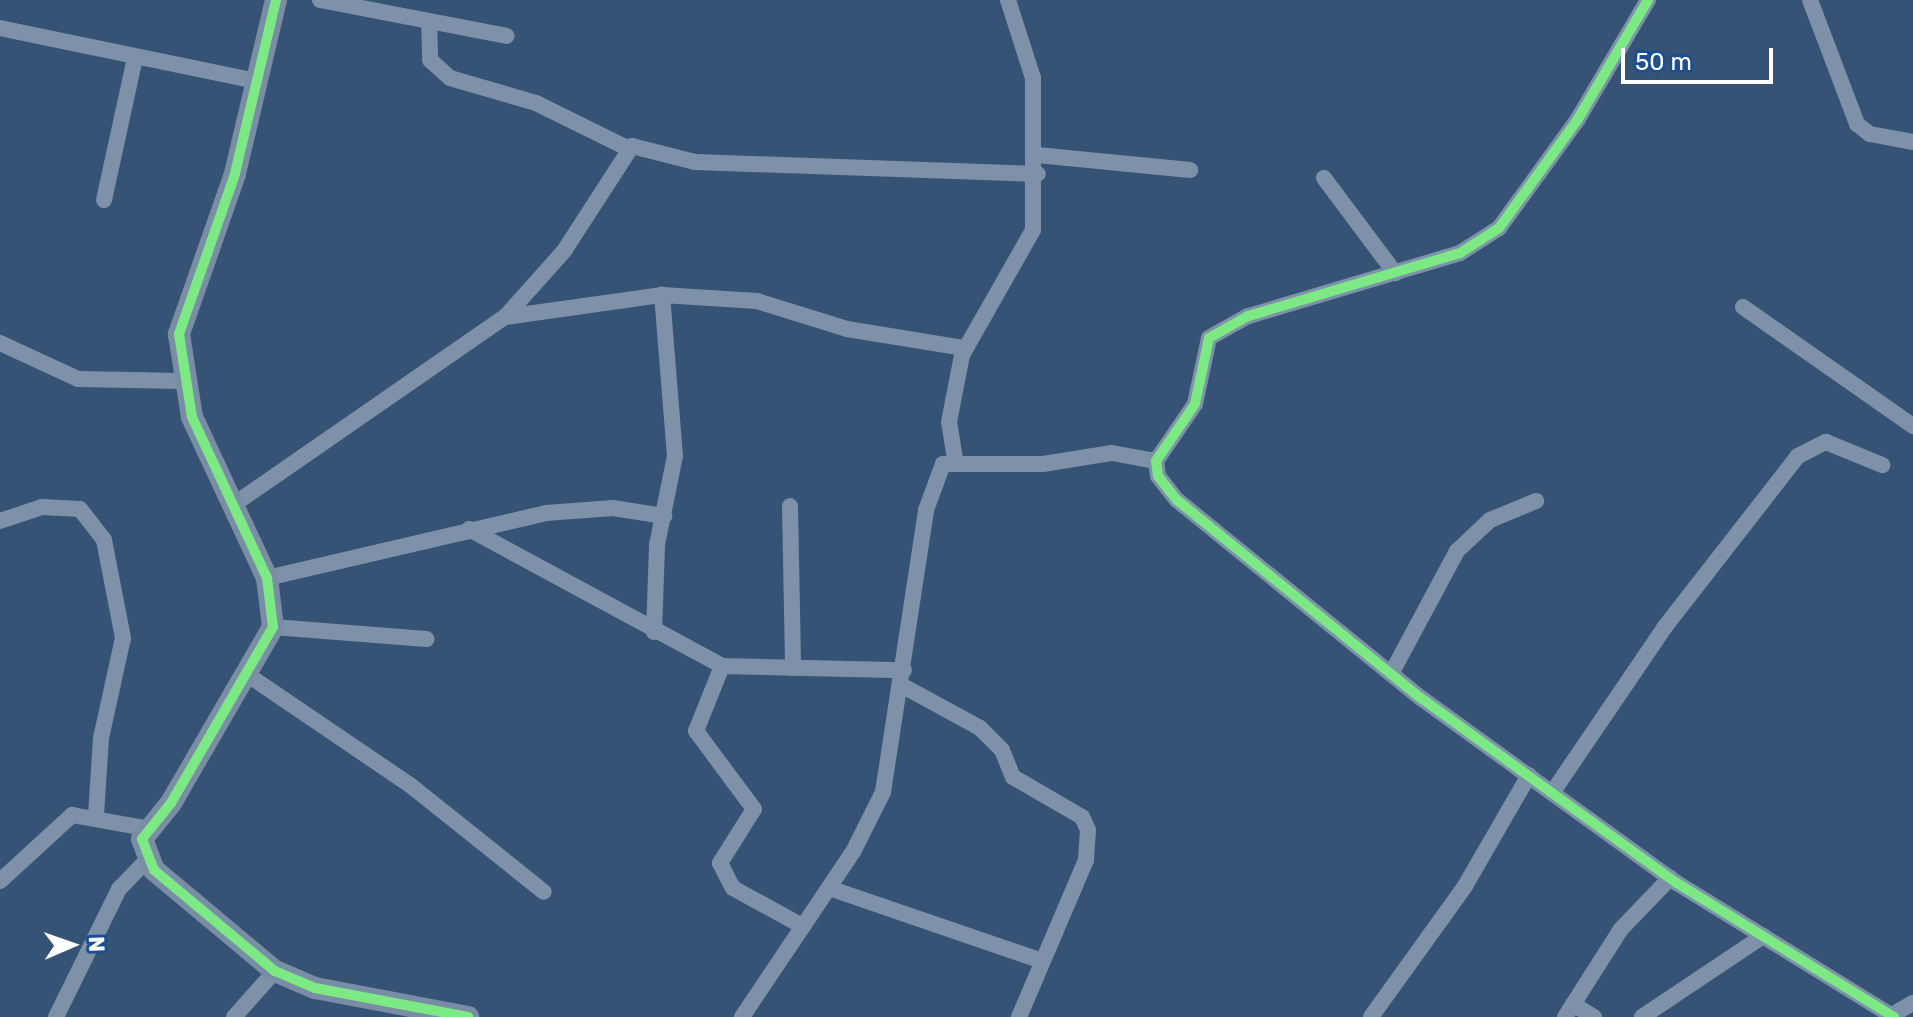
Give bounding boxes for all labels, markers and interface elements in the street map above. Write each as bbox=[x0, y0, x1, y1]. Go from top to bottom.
scale bar bbox=[1625, 32, 1777, 82]
text: 50 m bbox=[1635, 48, 1692, 76]
north arrow bbox=[32, 905, 112, 985]
text: N bbox=[83, 936, 110, 953]

